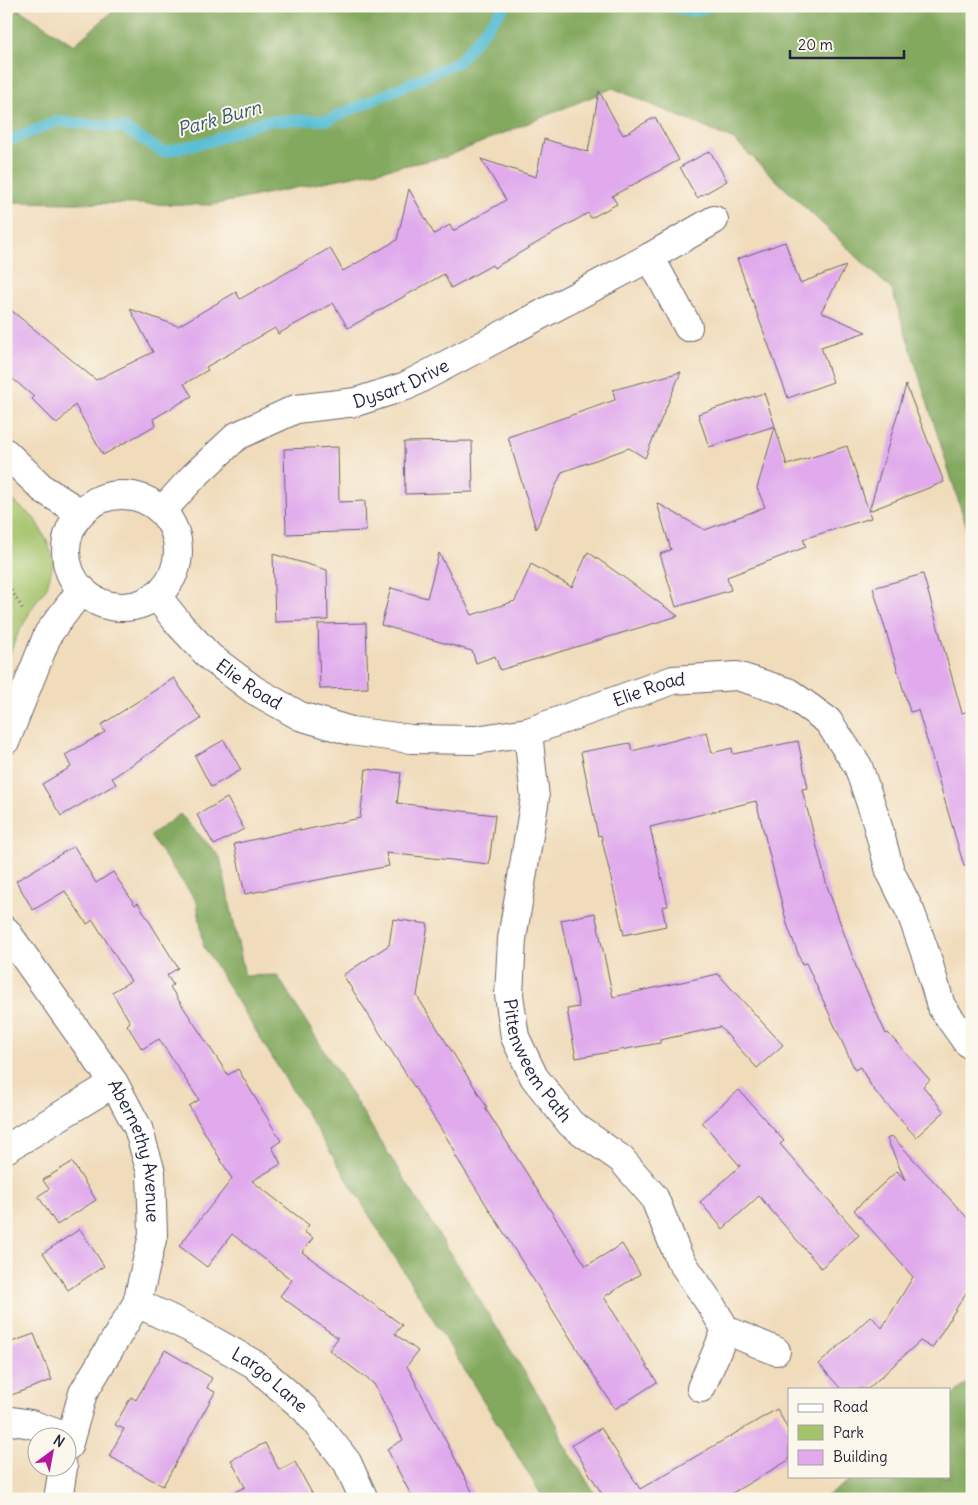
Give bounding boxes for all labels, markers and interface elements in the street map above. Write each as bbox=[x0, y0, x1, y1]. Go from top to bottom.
scale bar bbox=[790, 28, 904, 60]
text: 20 m bbox=[798, 35, 833, 54]
water label: Park Burn bbox=[174, 94, 265, 141]
street label: Dysart Drive bbox=[350, 353, 453, 413]
street label: Elie Road bbox=[212, 654, 287, 715]
street label: Elie Road bbox=[610, 667, 686, 712]
street label: Pittenweem Path bbox=[499, 997, 577, 1127]
street label: Abernethy Avenue bbox=[103, 1075, 165, 1223]
street label: Largo Lane bbox=[228, 1342, 313, 1417]
legend bbox=[788, 1388, 950, 1478]
text: Road bbox=[833, 1397, 868, 1416]
text: Park bbox=[833, 1423, 864, 1442]
north arrow bbox=[28, 1428, 78, 1478]
text: N bbox=[50, 1431, 68, 1451]
text: Building bbox=[833, 1447, 888, 1466]

